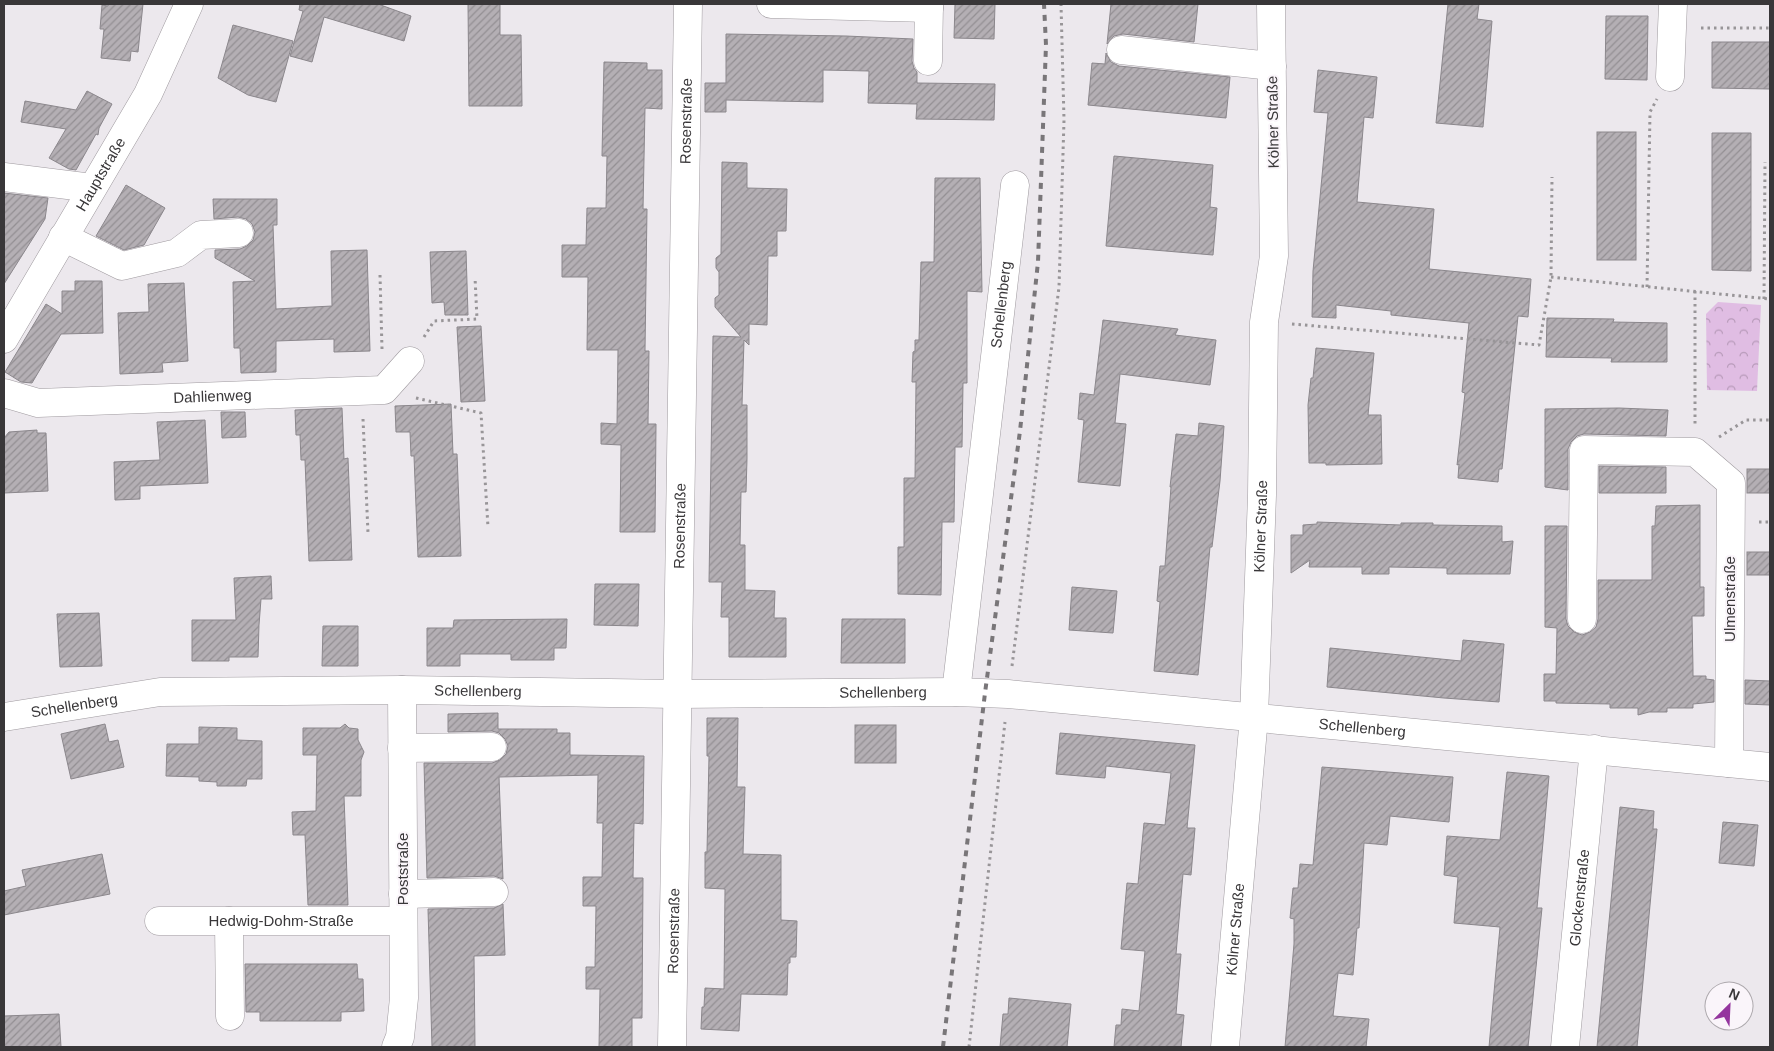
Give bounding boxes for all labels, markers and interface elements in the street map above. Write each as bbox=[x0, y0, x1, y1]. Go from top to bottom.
street label: Kölner Straße bbox=[1263, 76, 1282, 168]
street label: Rosenstraße bbox=[677, 78, 695, 164]
street label: Hauptstraße bbox=[72, 134, 129, 214]
street label: Schellenberg bbox=[987, 260, 1014, 349]
street label: Dahlienweg bbox=[173, 386, 252, 406]
street label: Kölner Straße bbox=[1250, 480, 1270, 573]
street label: Rosenstraße bbox=[670, 483, 689, 569]
street label: Ulmenstraße bbox=[1721, 556, 1738, 642]
street label: Schellenberg bbox=[434, 681, 522, 700]
street label: Schellenberg bbox=[839, 683, 927, 701]
street label: Schellenberg bbox=[29, 690, 119, 721]
street label: Schellenberg bbox=[1318, 715, 1407, 740]
street label: Poststraße bbox=[394, 833, 411, 905]
street label: Glockenstraße bbox=[1566, 848, 1592, 947]
street label: Kölner Straße bbox=[1222, 883, 1247, 976]
street label: Rosenstraße bbox=[664, 888, 682, 974]
street label: Hedwig-Dohm-Straße bbox=[208, 912, 354, 929]
north arrow bbox=[1704, 981, 1754, 1031]
text: N bbox=[1726, 985, 1742, 1003]

